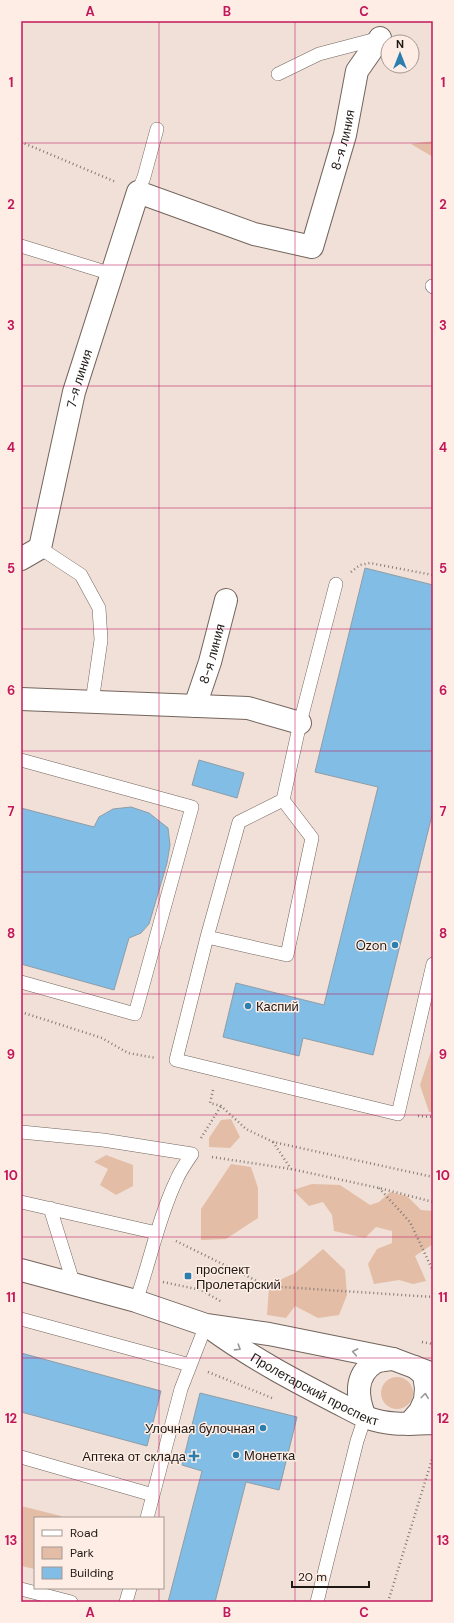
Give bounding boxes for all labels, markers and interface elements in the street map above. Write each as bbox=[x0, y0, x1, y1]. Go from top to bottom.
text: A bbox=[85, 3, 95, 20]
text: B bbox=[223, 3, 231, 20]
text: C bbox=[359, 3, 369, 20]
north arrow bbox=[380, 34, 420, 74]
text: N bbox=[396, 37, 404, 51]
text: 1 bbox=[9, 74, 13, 91]
text: 1 bbox=[441, 74, 445, 91]
street label: 8-я линия bbox=[327, 108, 359, 172]
text: 2 bbox=[7, 196, 15, 213]
text: 2 bbox=[439, 196, 447, 213]
text: 3 bbox=[7, 317, 15, 334]
text: 3 bbox=[439, 317, 447, 334]
street label: 7-я линия bbox=[63, 347, 96, 409]
text: 4 bbox=[7, 439, 15, 456]
text: 4 bbox=[439, 439, 447, 456]
text: 5 bbox=[7, 560, 15, 577]
text: 5 bbox=[439, 560, 447, 577]
street label: 8-я линия bbox=[195, 622, 229, 686]
text: 6 bbox=[7, 682, 15, 699]
text: 6 bbox=[439, 682, 447, 699]
text: 7 bbox=[8, 803, 15, 820]
text: 7 bbox=[440, 803, 447, 820]
text: 8 bbox=[7, 925, 15, 942]
text: 8 bbox=[439, 925, 447, 942]
place label: Ozon bbox=[356, 937, 387, 954]
marker: Ozon bbox=[390, 940, 400, 950]
place label: Каспий bbox=[256, 998, 299, 1015]
marker: Каспий bbox=[243, 1001, 253, 1011]
text: 9 bbox=[7, 1046, 15, 1063]
text: 9 bbox=[439, 1046, 447, 1063]
text: 10 bbox=[4, 1167, 18, 1184]
text: 10 bbox=[436, 1167, 450, 1184]
place label: проспект Пролетарский bbox=[196, 1261, 281, 1293]
marker: проспект Пролетарский bbox=[183, 1271, 193, 1281]
text: 11 bbox=[6, 1289, 16, 1306]
text: 11 bbox=[438, 1289, 448, 1306]
one-way arrow bbox=[234, 1343, 241, 1351]
one-way arrow bbox=[352, 1348, 358, 1357]
street label: Пролетарский проспект bbox=[247, 1349, 380, 1430]
one-way arrow bbox=[420, 1393, 429, 1399]
text: 12 bbox=[5, 1410, 17, 1427]
text: 12 bbox=[437, 1410, 449, 1427]
place label: Улочная булочная bbox=[145, 1420, 255, 1437]
marker: Улочная булочная bbox=[258, 1423, 268, 1433]
place label: Монетка bbox=[244, 1447, 296, 1464]
place label: Аптека от склада bbox=[82, 1448, 187, 1465]
marker: Монетка bbox=[231, 1450, 241, 1460]
marker: Аптека от склада bbox=[189, 1451, 199, 1461]
legend bbox=[34, 1517, 164, 1589]
text: Road bbox=[70, 1525, 98, 1541]
text: 13 bbox=[5, 1532, 17, 1549]
text: 13 bbox=[437, 1532, 449, 1549]
text: Park bbox=[70, 1545, 94, 1561]
scale bar bbox=[292, 1563, 369, 1589]
text: Building bbox=[70, 1565, 114, 1581]
text: 20 m bbox=[298, 1569, 327, 1585]
text: A bbox=[85, 1604, 95, 1621]
text: B bbox=[223, 1604, 231, 1621]
text: C bbox=[359, 1604, 369, 1621]

